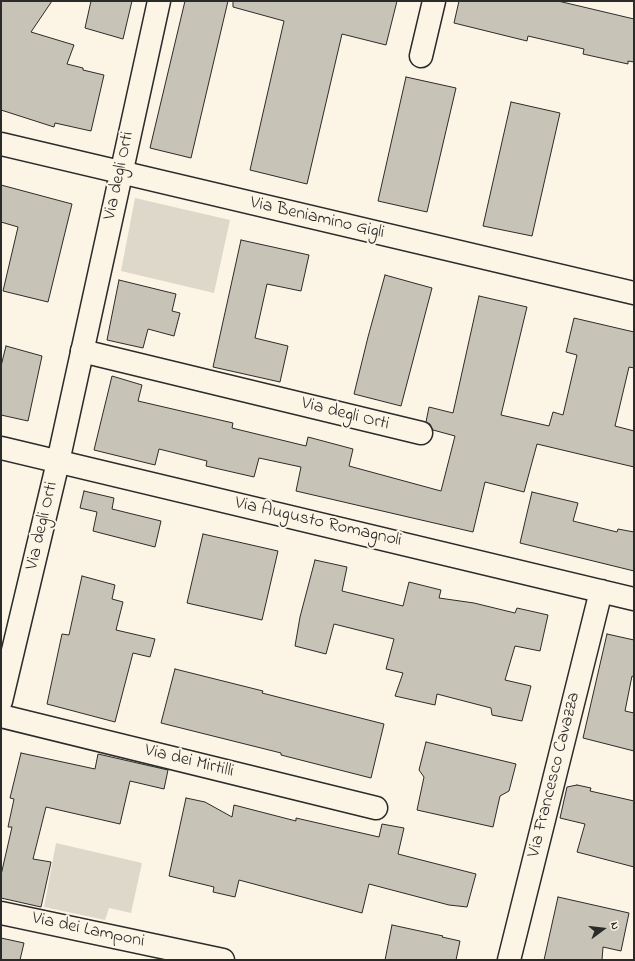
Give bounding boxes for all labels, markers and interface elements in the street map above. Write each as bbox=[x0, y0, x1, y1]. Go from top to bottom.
street label: Via degli Orti bbox=[100, 130, 140, 222]
street label: Via Beniamino Gigli bbox=[248, 193, 386, 245]
street label: Via degli Orti bbox=[299, 394, 391, 436]
street label: Via degli Orti bbox=[22, 480, 64, 572]
street label: Via Augusto Romagnoli bbox=[232, 493, 404, 553]
street label: Via Francesco Cavazza bbox=[524, 690, 586, 860]
street label: Via dei Mirtilli bbox=[142, 741, 236, 783]
street label: Via dei Lamponi bbox=[30, 909, 146, 953]
north arrow bbox=[583, 909, 623, 949]
text: N bbox=[606, 920, 623, 932]

